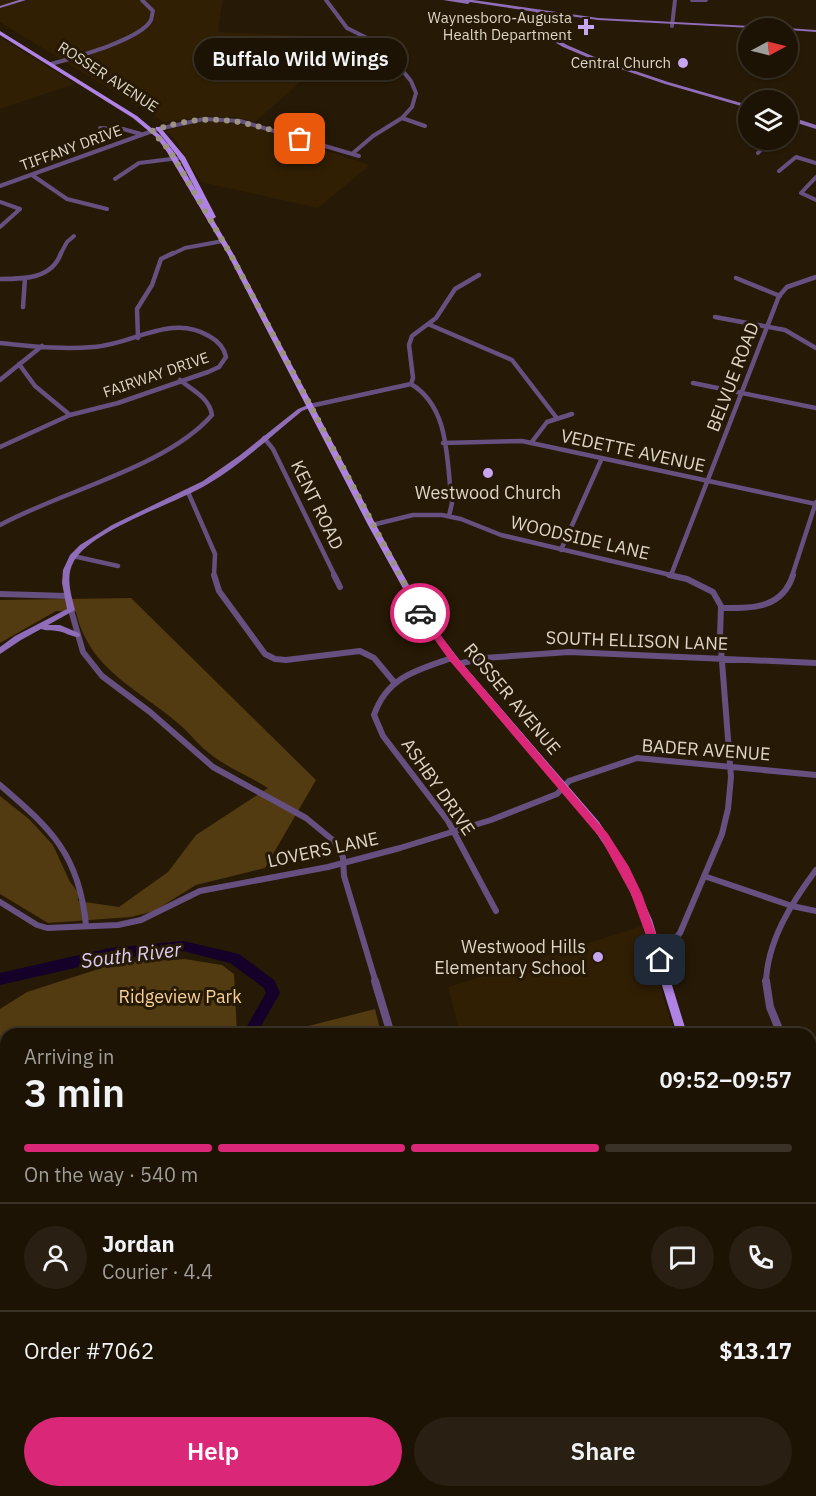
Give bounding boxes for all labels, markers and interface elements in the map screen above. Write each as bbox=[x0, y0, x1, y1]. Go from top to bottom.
place label: Waynesboro-Augusta Health Department bbox=[428, 8, 572, 44]
marker: Waynesboro-Augusta Health Department bbox=[577, 18, 595, 36]
north arrow bbox=[738, 18, 798, 78]
map controls bbox=[738, 18, 798, 150]
street label: ROSSER AVENUE bbox=[55, 37, 162, 116]
callout: Buffalo Wild Wings bbox=[194, 37, 406, 79]
text: Buffalo Wild Wings bbox=[212, 45, 389, 72]
place label: Central Church bbox=[571, 53, 671, 72]
marker: Central Church bbox=[676, 56, 690, 70]
button: layers bbox=[738, 90, 798, 150]
pin bbox=[274, 113, 325, 164]
street label: TIFFANY DRIVE bbox=[17, 120, 124, 175]
icon: bag bbox=[283, 122, 316, 155]
street label: BELVUE ROAD bbox=[701, 319, 764, 435]
street label: FAIRWAY DRIVE bbox=[100, 347, 211, 402]
street label: VEDETTE AVENUE bbox=[559, 424, 708, 477]
street label: KENT ROAD bbox=[286, 456, 349, 553]
marker: Westwood Church bbox=[481, 466, 495, 480]
place label: Westwood Church bbox=[415, 481, 561, 504]
street label: WOODSIDE LANE bbox=[508, 510, 652, 565]
courier bbox=[390, 583, 450, 643]
icon: car bbox=[404, 597, 437, 630]
street label: SOUTH ELLISON LANE bbox=[545, 626, 729, 655]
street label: ROSSER AVENUE bbox=[459, 638, 566, 759]
street label: ASHBY DRIVE bbox=[397, 734, 480, 840]
street label: BADER AVENUE bbox=[641, 734, 771, 765]
street label: LOVERS LANE bbox=[265, 827, 380, 872]
pin bbox=[634, 934, 685, 985]
water label: South River bbox=[79, 935, 183, 974]
place label: Westwood Hills Elementary School bbox=[434, 935, 586, 979]
icon: home bbox=[643, 943, 676, 976]
marker: Westwood Hills Elementary School bbox=[591, 950, 605, 964]
park label: Ridgeview Park bbox=[118, 985, 242, 1008]
text: Arriving in bbox=[24, 1043, 114, 1070]
text: 09:52–09:57 bbox=[659, 1065, 792, 1094]
text: 3 min bbox=[24, 1067, 125, 1118]
text: On the way · 540 m bbox=[24, 1161, 198, 1188]
button: person bbox=[24, 1226, 87, 1289]
button: chat bbox=[651, 1226, 714, 1289]
button: phone bbox=[729, 1226, 792, 1289]
text: Jordan bbox=[102, 1229, 175, 1258]
text: Courier · 4.4 bbox=[102, 1258, 213, 1285]
text: Order #7062 bbox=[24, 1336, 154, 1365]
text: $13.17 bbox=[719, 1336, 792, 1365]
button: Help bbox=[24, 1417, 402, 1486]
button: Share bbox=[414, 1417, 792, 1486]

